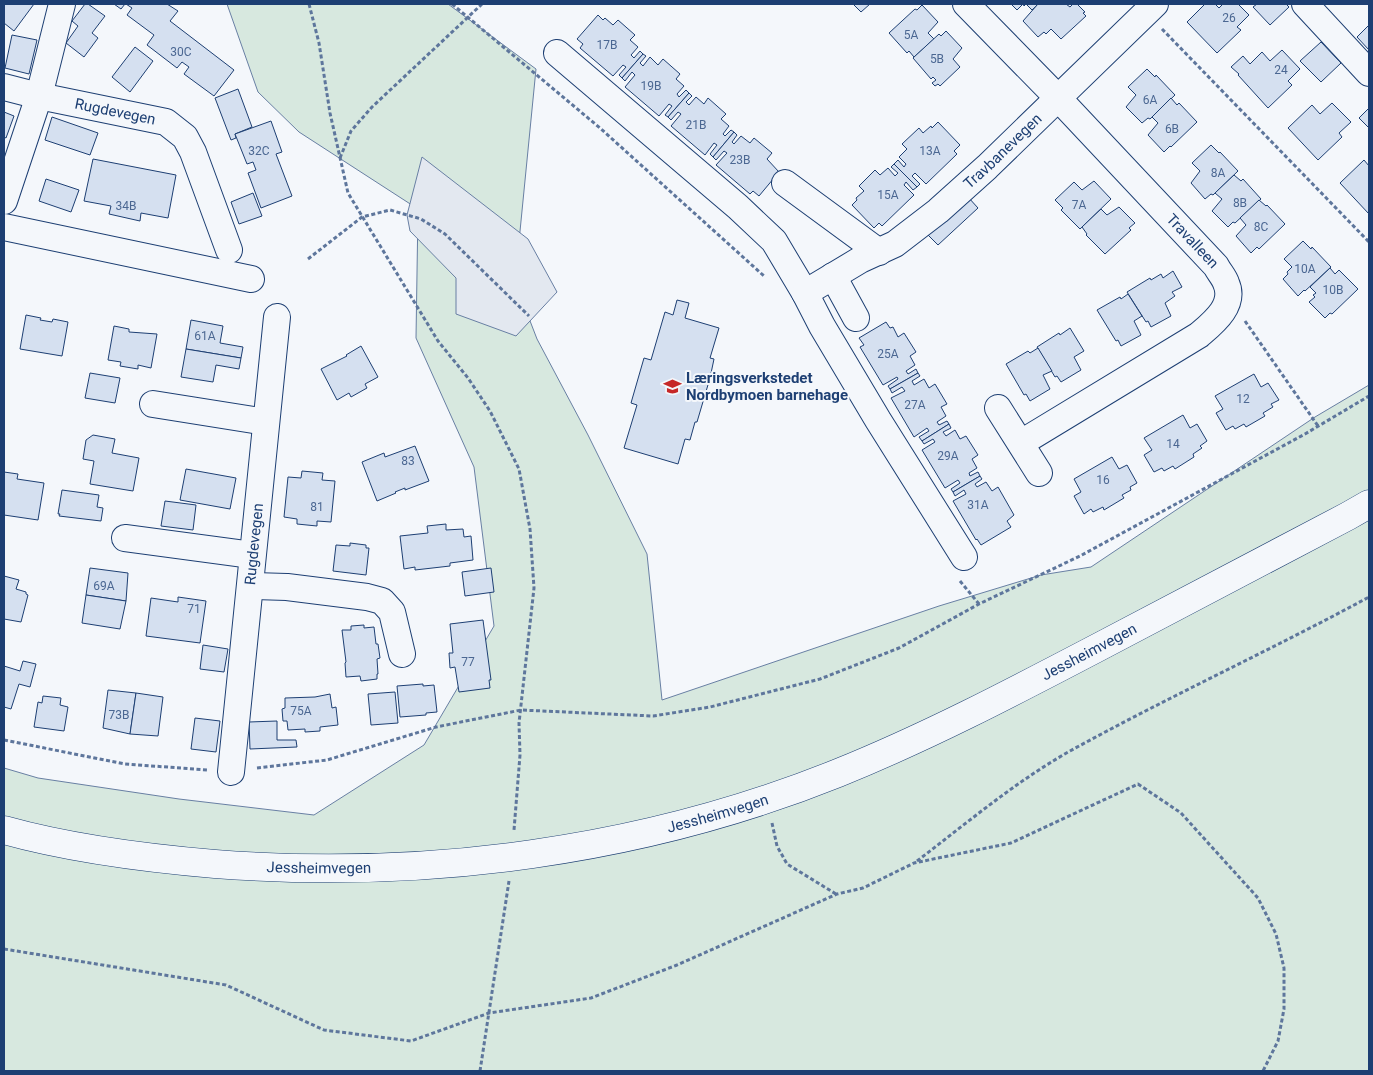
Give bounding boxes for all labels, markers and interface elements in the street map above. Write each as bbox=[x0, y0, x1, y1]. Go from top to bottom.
house number: 26 bbox=[1222, 11, 1236, 25]
house number: 5A bbox=[904, 28, 918, 42]
house number: 17B bbox=[597, 38, 617, 52]
house number: 30C bbox=[170, 45, 192, 59]
house number: 5B bbox=[930, 52, 944, 66]
house number: 24 bbox=[1274, 63, 1288, 77]
house number: 19B bbox=[641, 79, 661, 93]
house number: 6A bbox=[1143, 93, 1157, 107]
street label: Rugdevegen bbox=[73, 95, 157, 129]
street label: Travbanevegen bbox=[960, 110, 1046, 193]
house number: 21B bbox=[686, 118, 706, 132]
house number: 6B bbox=[1165, 122, 1179, 136]
house number: 32C bbox=[248, 144, 270, 158]
house number: 13A bbox=[919, 144, 941, 158]
house number: 23B bbox=[730, 153, 750, 167]
house number: 8A bbox=[1211, 166, 1225, 180]
house number: 15A bbox=[877, 188, 899, 202]
house number: 8B bbox=[1233, 196, 1247, 210]
house number: 7A bbox=[1072, 198, 1086, 212]
house number: 34B bbox=[116, 199, 136, 213]
street label: Travalleen bbox=[1163, 210, 1222, 272]
house number: 8C bbox=[1254, 220, 1268, 234]
house number: 10A bbox=[1294, 262, 1316, 276]
house number: 10B bbox=[1323, 283, 1343, 297]
house number: 61A bbox=[194, 329, 216, 343]
house number: 25A bbox=[877, 347, 899, 361]
place label: Læringsverkstedet Nordbymoen barnehage bbox=[686, 369, 848, 404]
school or university icon: Læringsverkstedet Nordbymoen barnehage bbox=[662, 377, 682, 397]
house number: 12 bbox=[1236, 392, 1250, 406]
house number: 27A bbox=[904, 398, 926, 412]
house number: 14 bbox=[1166, 437, 1180, 451]
house number: 29A bbox=[937, 449, 959, 463]
house number: 83 bbox=[401, 454, 415, 468]
house number: 16 bbox=[1096, 473, 1110, 487]
house number: 31A bbox=[967, 498, 989, 512]
house number: 81 bbox=[310, 500, 324, 514]
street label: Rugdevegen bbox=[241, 502, 267, 586]
house number: 69A bbox=[93, 579, 115, 593]
house number: 71 bbox=[187, 602, 201, 616]
street label: Jessheimvegen bbox=[1039, 620, 1140, 684]
house number: 77 bbox=[461, 655, 475, 669]
house number: 75A bbox=[290, 704, 312, 718]
house number: 73B bbox=[109, 708, 129, 722]
street label: Jessheimvegen bbox=[665, 790, 771, 837]
street label: Jessheimvegen bbox=[266, 858, 371, 877]

